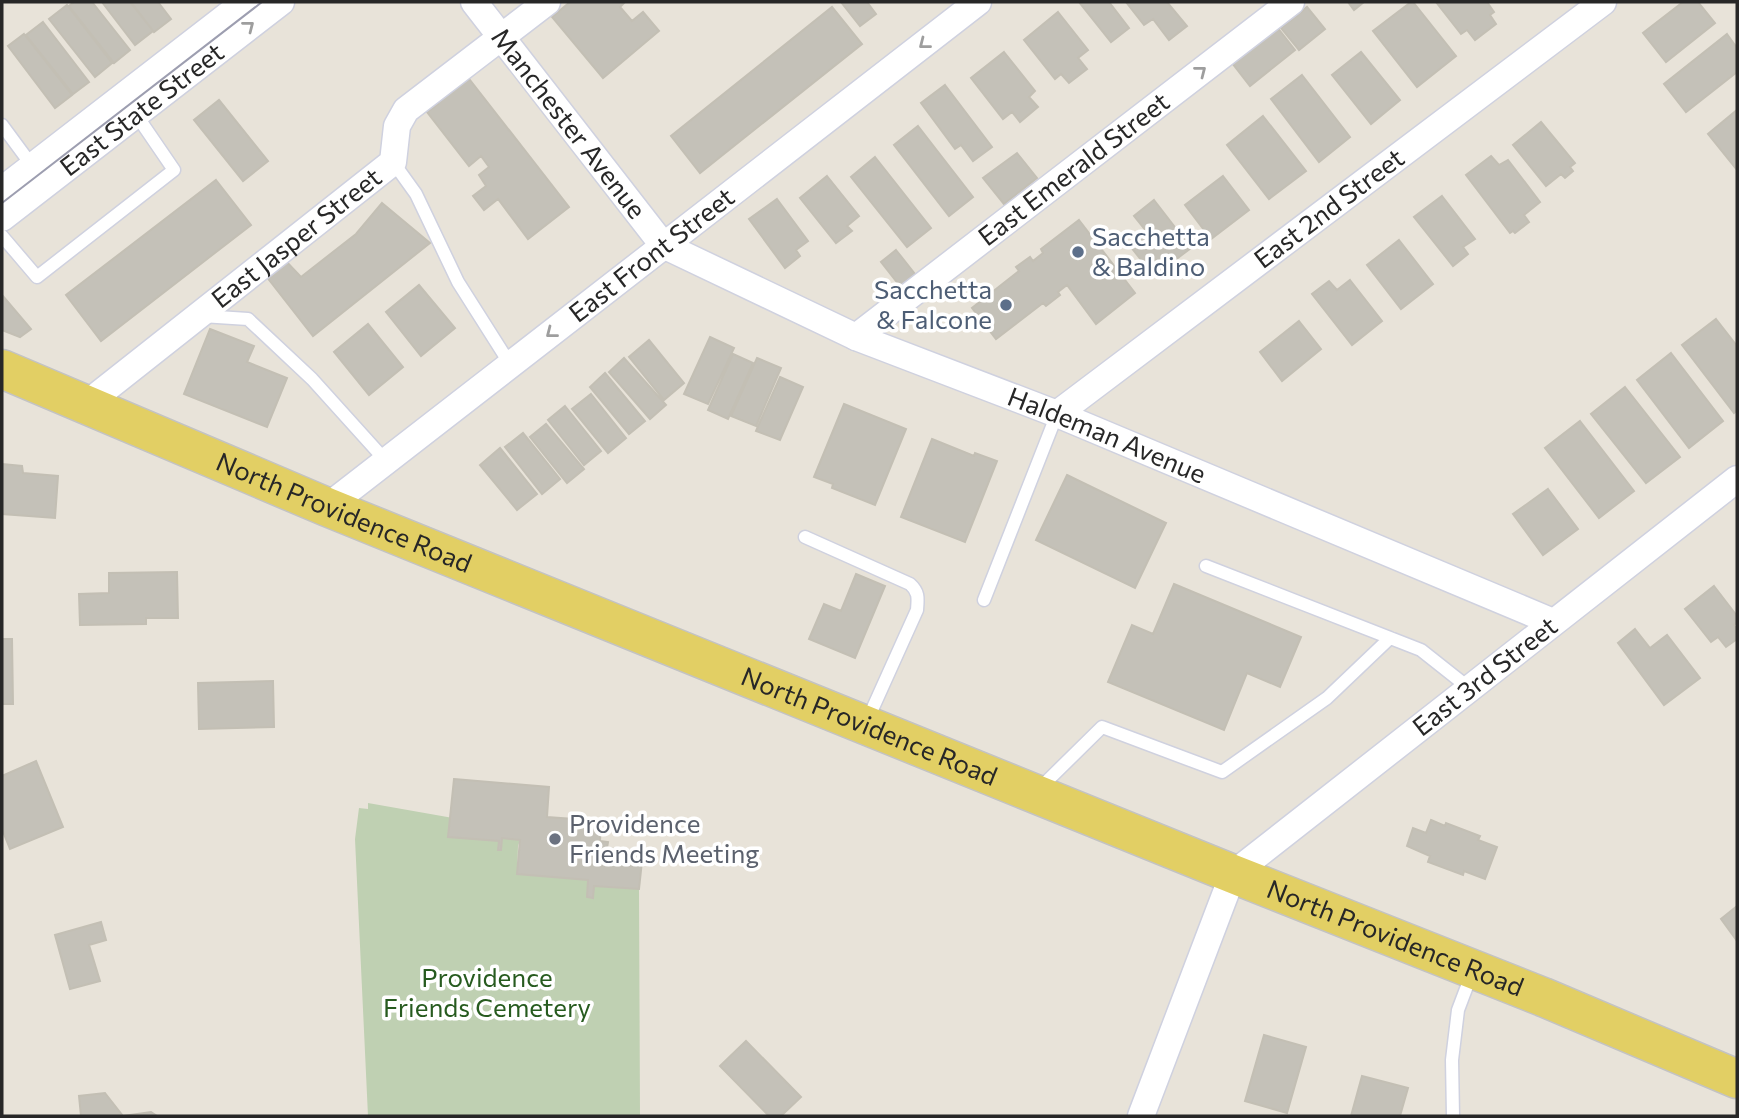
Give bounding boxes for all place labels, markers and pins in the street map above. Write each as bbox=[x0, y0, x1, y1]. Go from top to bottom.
place label: Sacchetta & Baldino bbox=[1092, 220, 1210, 281]
marker: Sacchetta & Baldino bbox=[1070, 244, 1086, 260]
place label: Sacchetta & Falcone bbox=[874, 273, 992, 334]
marker: Sacchetta & Falcone bbox=[998, 297, 1014, 313]
place label: Providence Friends Meeting bbox=[569, 807, 759, 868]
marker: Providence Friends Meeting bbox=[547, 831, 563, 847]

